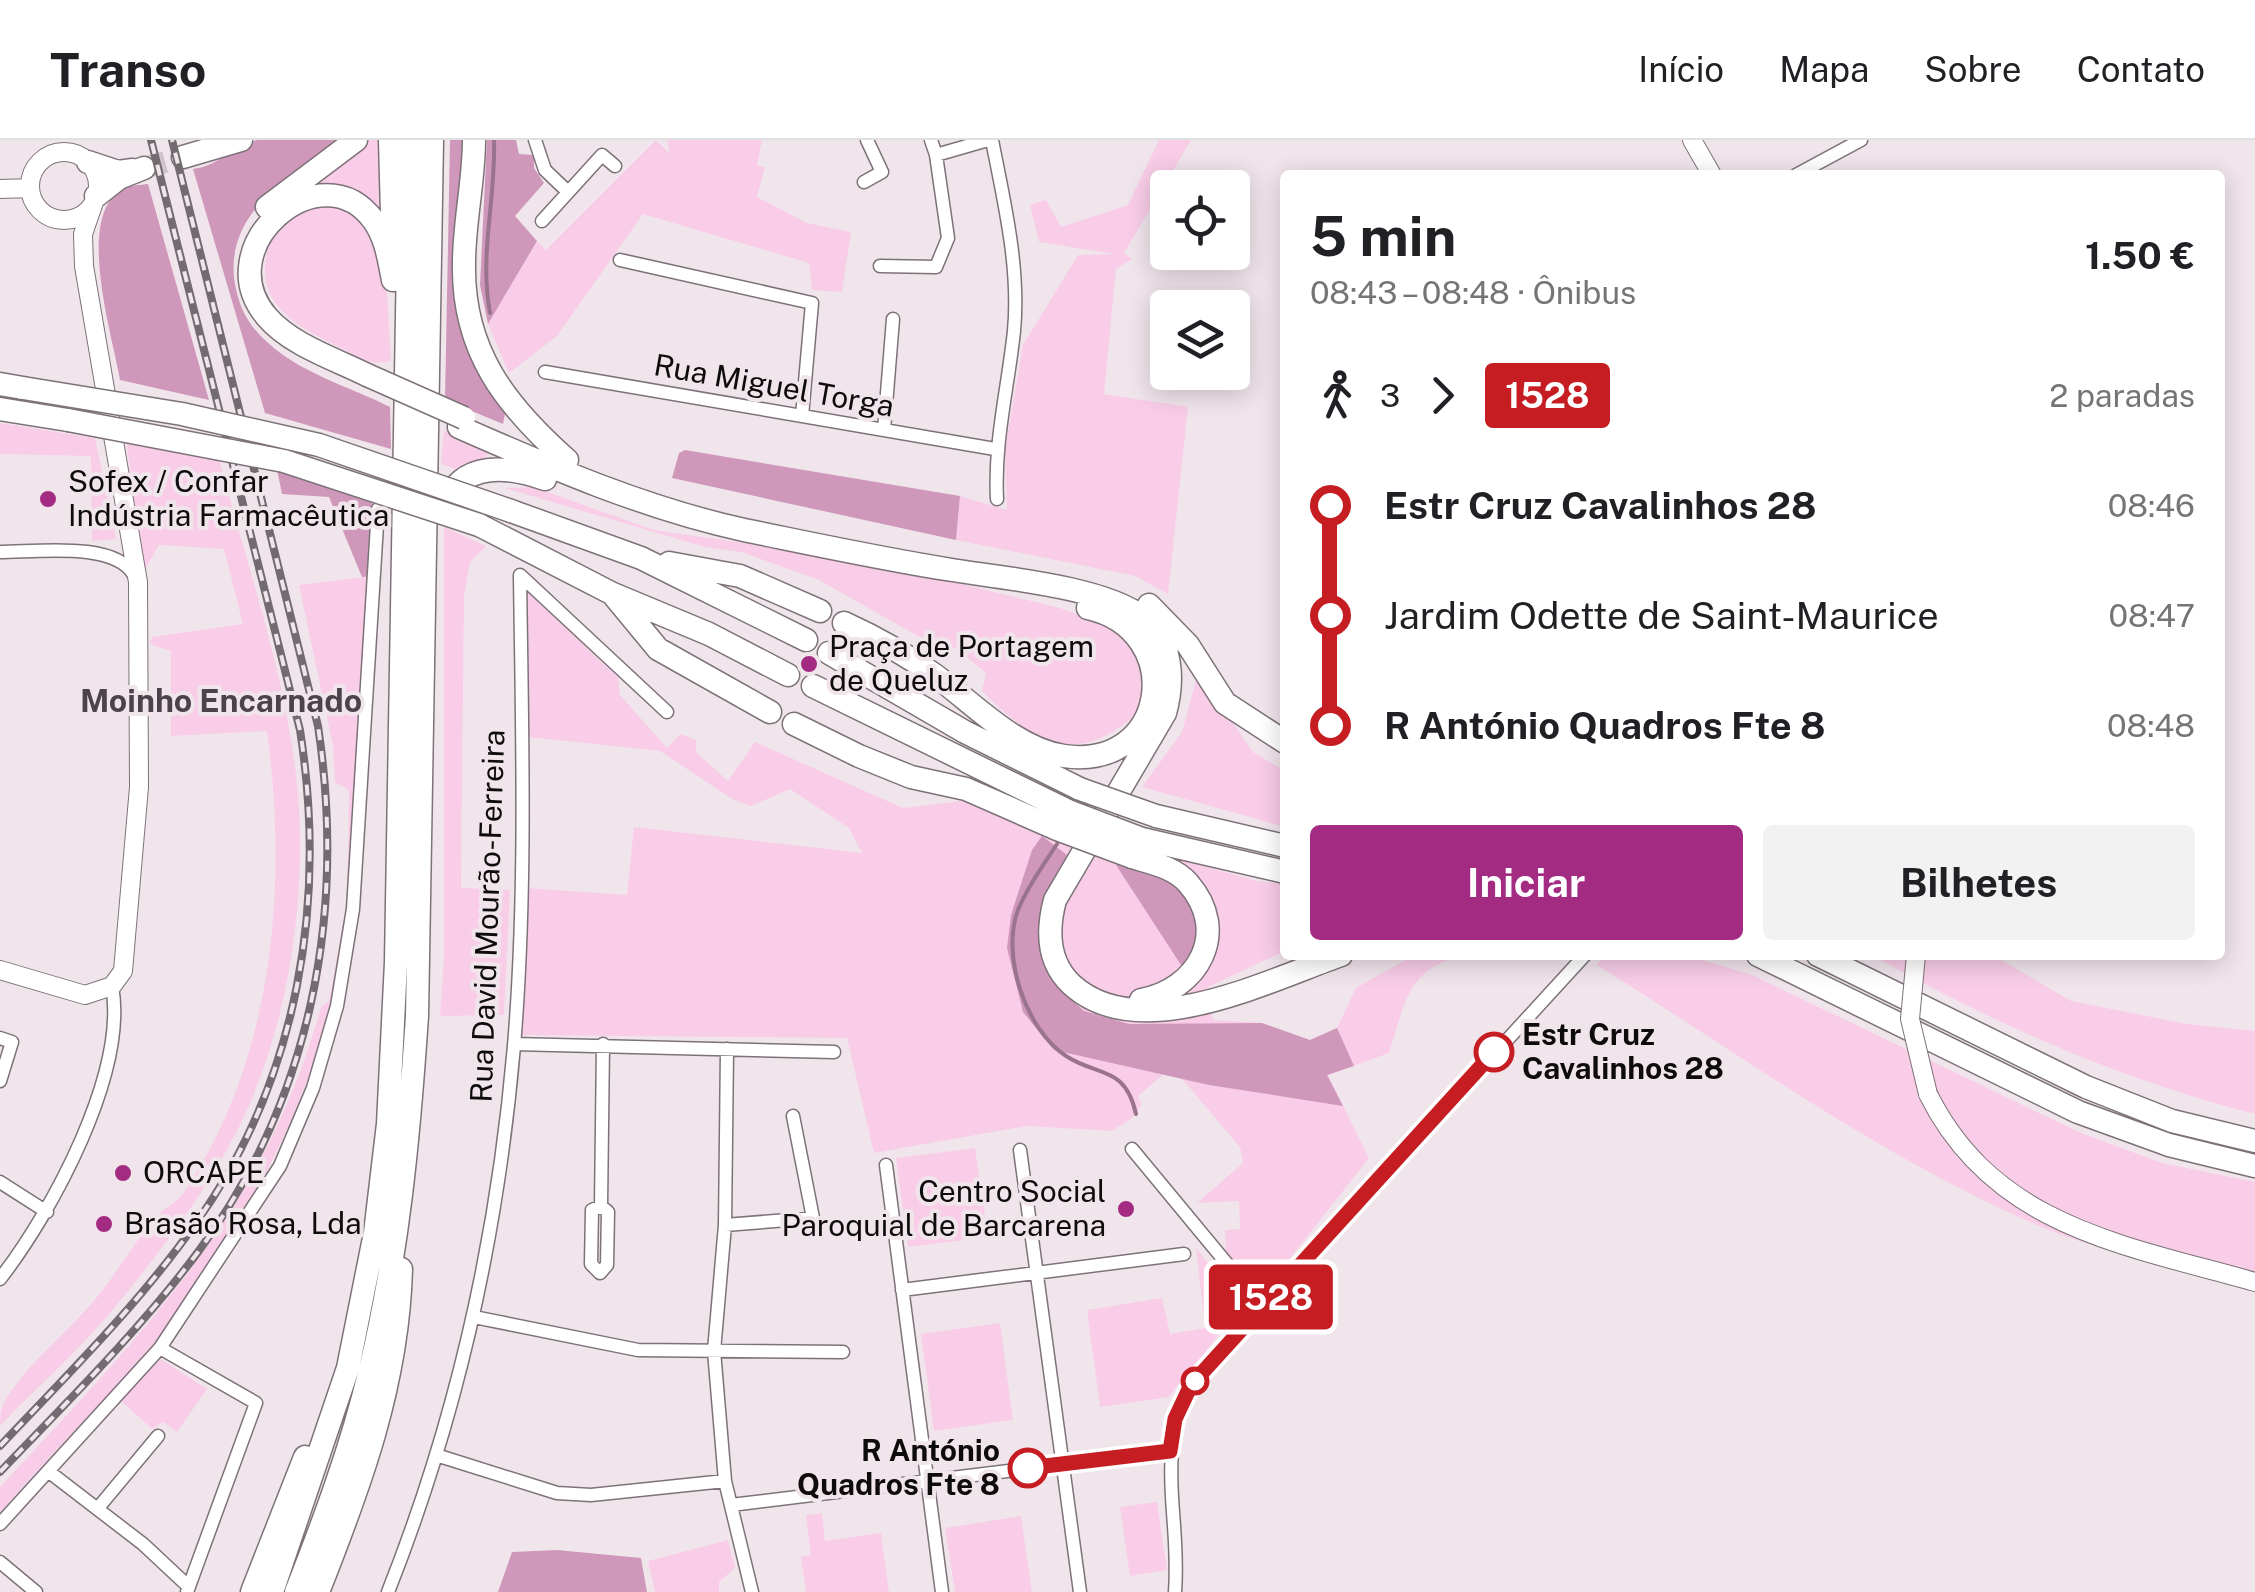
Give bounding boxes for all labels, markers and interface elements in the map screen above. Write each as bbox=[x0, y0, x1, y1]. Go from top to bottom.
text: Transo bbox=[50, 41, 206, 98]
text: Início bbox=[1638, 49, 1724, 90]
text: Mapa bbox=[1779, 49, 1869, 90]
text: Sobre bbox=[1924, 49, 2022, 90]
text: Contato bbox=[2077, 49, 2205, 90]
map controls bbox=[1150, 170, 1250, 390]
button: locate bbox=[1150, 170, 1250, 270]
text: 5 min bbox=[1310, 204, 1456, 268]
text: 1.50 € bbox=[2085, 233, 2195, 278]
text: 08:43 – 08:48 · Ônibus bbox=[1310, 274, 1636, 311]
button: layers bbox=[1150, 290, 1250, 390]
street label: Rua Miguel Torga bbox=[651, 346, 897, 424]
icon: walk bbox=[1310, 368, 1365, 423]
icon: forward bbox=[1415, 368, 1470, 423]
text: 1528 bbox=[1505, 375, 1590, 416]
text: 3 bbox=[1380, 377, 1400, 414]
text: 2 paradas bbox=[2049, 377, 2195, 414]
place label: Sofex / Confar Indústria Farmacêutica bbox=[68, 463, 389, 533]
text: Estr Cruz Cavalinhos 28 bbox=[1384, 483, 1816, 528]
text: 08:46 bbox=[2108, 487, 2195, 524]
marker: Sofex / Confar Indústria Farmacêutica bbox=[37, 488, 59, 510]
text: Jardim Odette de Saint-Maurice bbox=[1384, 593, 1939, 638]
text: 08:47 bbox=[2109, 597, 2195, 634]
place label: Praça de Portagem de Queluz bbox=[829, 628, 1094, 698]
marker: Praça de Portagem de Queluz bbox=[798, 653, 820, 675]
district label: Moinho Encarnado bbox=[80, 682, 362, 719]
text: R António Quadros Fte 8 bbox=[1384, 703, 1826, 748]
text: 08:48 bbox=[2107, 707, 2195, 744]
street label: Rua David Mourão-Ferreira bbox=[462, 729, 512, 1103]
button: Iniciar bbox=[1310, 825, 1743, 940]
button: Bilhetes bbox=[1763, 825, 2195, 940]
place label: Estr Cruz Cavalinhos 28 bbox=[1522, 1016, 1724, 1086]
marker: Estr Cruz Cavalinhos 28 bbox=[1475, 1033, 1513, 1071]
place label: ORCAPE bbox=[143, 1154, 264, 1190]
marker: ORCAPE bbox=[112, 1162, 134, 1184]
place label: Centro Social Paroquial de Barcarena bbox=[781, 1173, 1106, 1243]
marker: Centro Social Paroquial de Barcarena bbox=[1115, 1198, 1137, 1220]
place label: Brasão Rosa, Lda bbox=[124, 1205, 362, 1241]
marker: Brasão Rosa, Lda bbox=[93, 1213, 115, 1235]
line badge: 1528 bbox=[1201, 1264, 1341, 1330]
text: 1528 bbox=[1229, 1277, 1313, 1318]
unlabelled marker bbox=[1182, 1368, 1208, 1394]
place label: R António Quadros Fte 8 bbox=[797, 1432, 1000, 1502]
marker: R António Quadros Fte 8 bbox=[1009, 1449, 1047, 1487]

